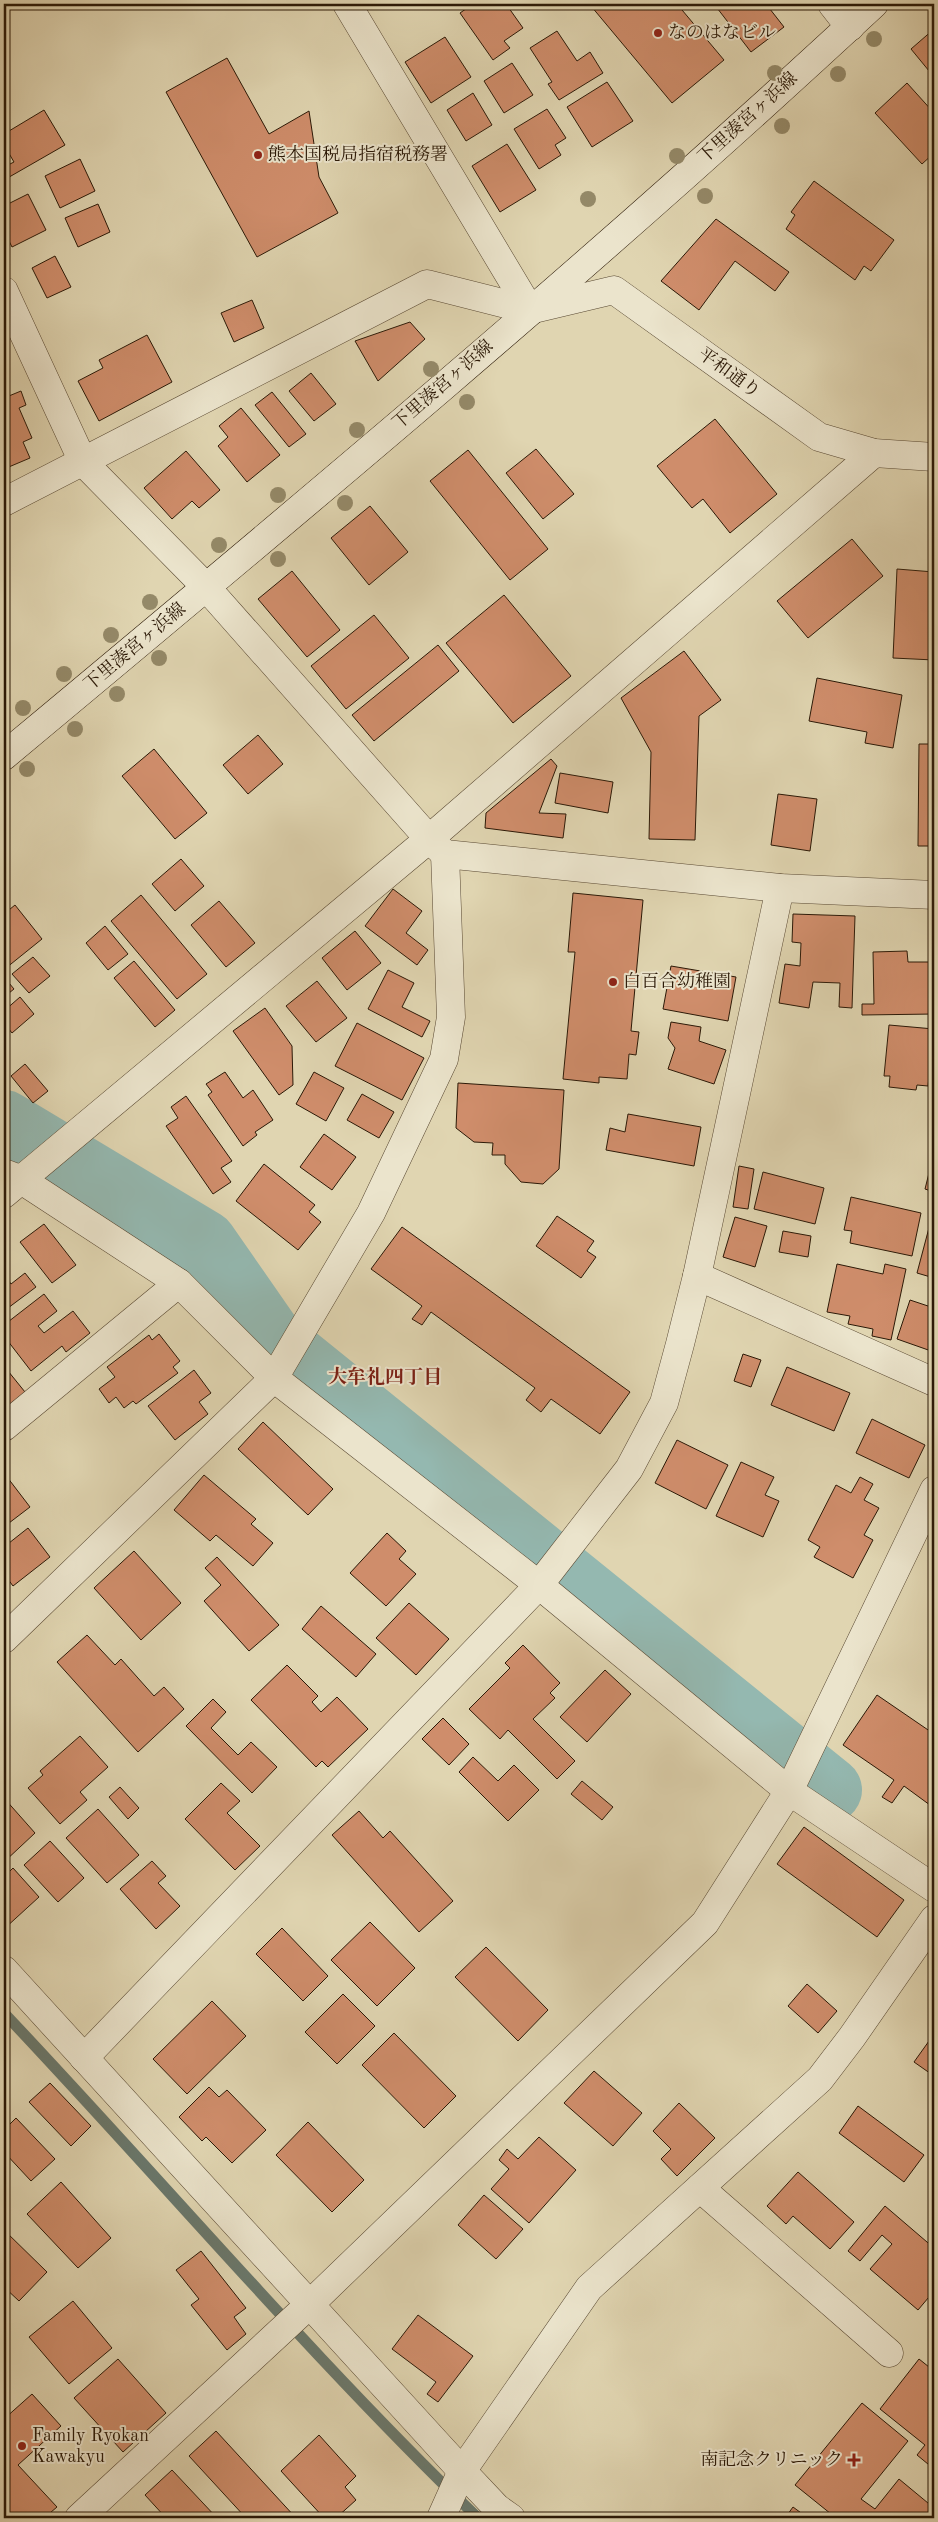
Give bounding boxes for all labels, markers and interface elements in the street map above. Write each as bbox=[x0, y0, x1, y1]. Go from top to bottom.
place label: なのはなビル bbox=[668, 23, 776, 42]
marker: なのはなビル bbox=[652, 27, 664, 39]
street label: 下里湊宮ヶ浜線 bbox=[694, 68, 801, 167]
place label: 熊本国税局指宿税務署 bbox=[268, 144, 448, 164]
marker: 熊本国税局指宿税務署 bbox=[252, 149, 264, 161]
street label: 下里湊宮ヶ浜線 bbox=[388, 335, 496, 433]
street label: 平和通り bbox=[695, 343, 765, 401]
street label: 下里湊宮ヶ浜線 bbox=[80, 598, 189, 694]
place label: 白百合幼稚園 bbox=[623, 971, 731, 991]
marker: 白百合幼稚園 bbox=[607, 976, 619, 988]
district label: 大牟礼四丁目 bbox=[328, 1366, 442, 1388]
place label: Family Ryokan Kawakyu bbox=[32, 2427, 149, 2466]
marker: Family Ryokan Kawakyu bbox=[16, 2440, 28, 2452]
place label: 南記念クリニック bbox=[700, 2449, 843, 2469]
marker: 南記念クリニック bbox=[847, 2453, 861, 2467]

